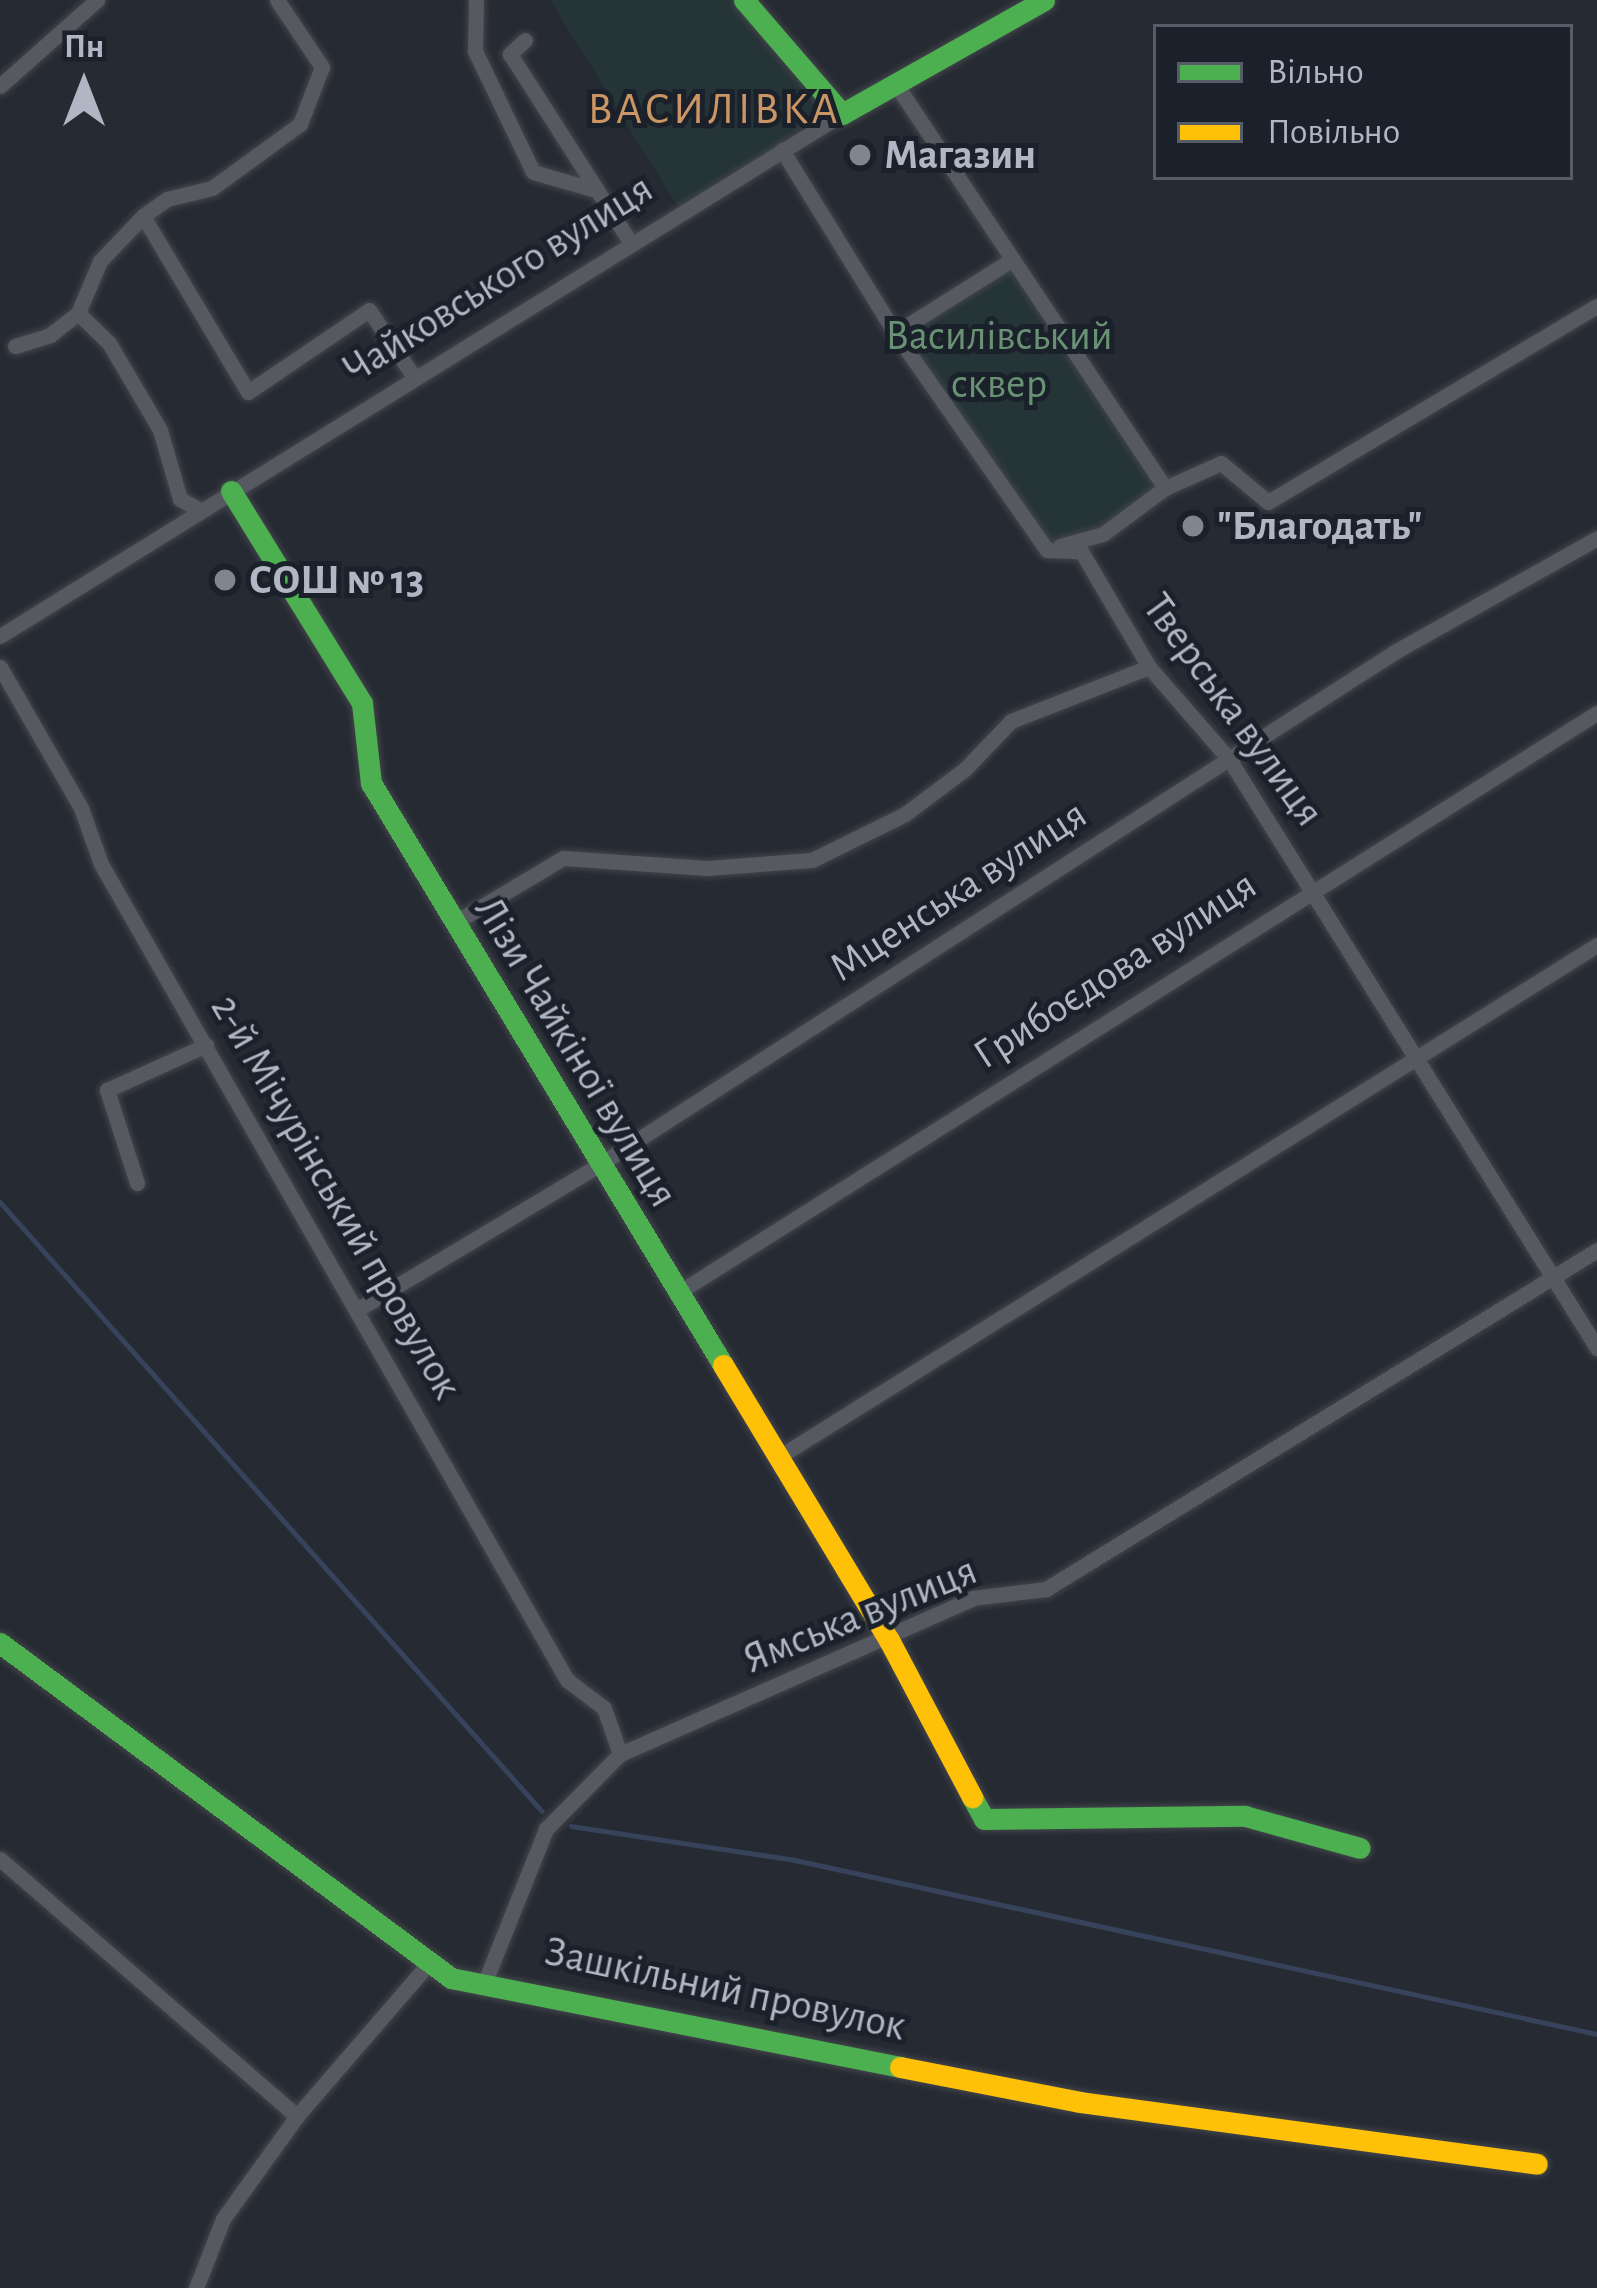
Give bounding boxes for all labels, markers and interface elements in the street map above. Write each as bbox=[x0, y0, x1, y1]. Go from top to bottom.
north arrow bbox=[24, 24, 144, 144]
legend bbox=[1153, 24, 1573, 180]
text: Пн bbox=[64, 31, 104, 64]
text: Вільно bbox=[1267, 54, 1364, 90]
district label: ВАСИЛІВКА bbox=[587, 83, 841, 137]
text: Повільно bbox=[1267, 114, 1400, 150]
place label: Магазин bbox=[884, 130, 1036, 180]
marker: Магазин bbox=[847, 142, 873, 168]
street label: Чайковського вулиця bbox=[334, 163, 662, 395]
park label: Василівський сквер bbox=[885, 311, 1113, 410]
place label: "Благодать" bbox=[1217, 501, 1422, 551]
marker: "Благодать" bbox=[1180, 513, 1206, 539]
place label: СОШ № 13 bbox=[249, 555, 424, 605]
marker: СОШ № 13 bbox=[212, 567, 238, 593]
street label: Тверська вулиця bbox=[1132, 584, 1334, 836]
street label: Мценська вулиця bbox=[820, 789, 1096, 993]
street label: Грибоєдова вулиця bbox=[964, 860, 1266, 1080]
street label: Лізи Чайкіної вулиця bbox=[464, 888, 688, 1216]
street label: 2-й Мічурінський провулок bbox=[200, 986, 472, 1408]
street label: Ямська вулиця bbox=[736, 1545, 984, 1685]
street label: Зашкільний провулок bbox=[540, 1926, 910, 2052]

